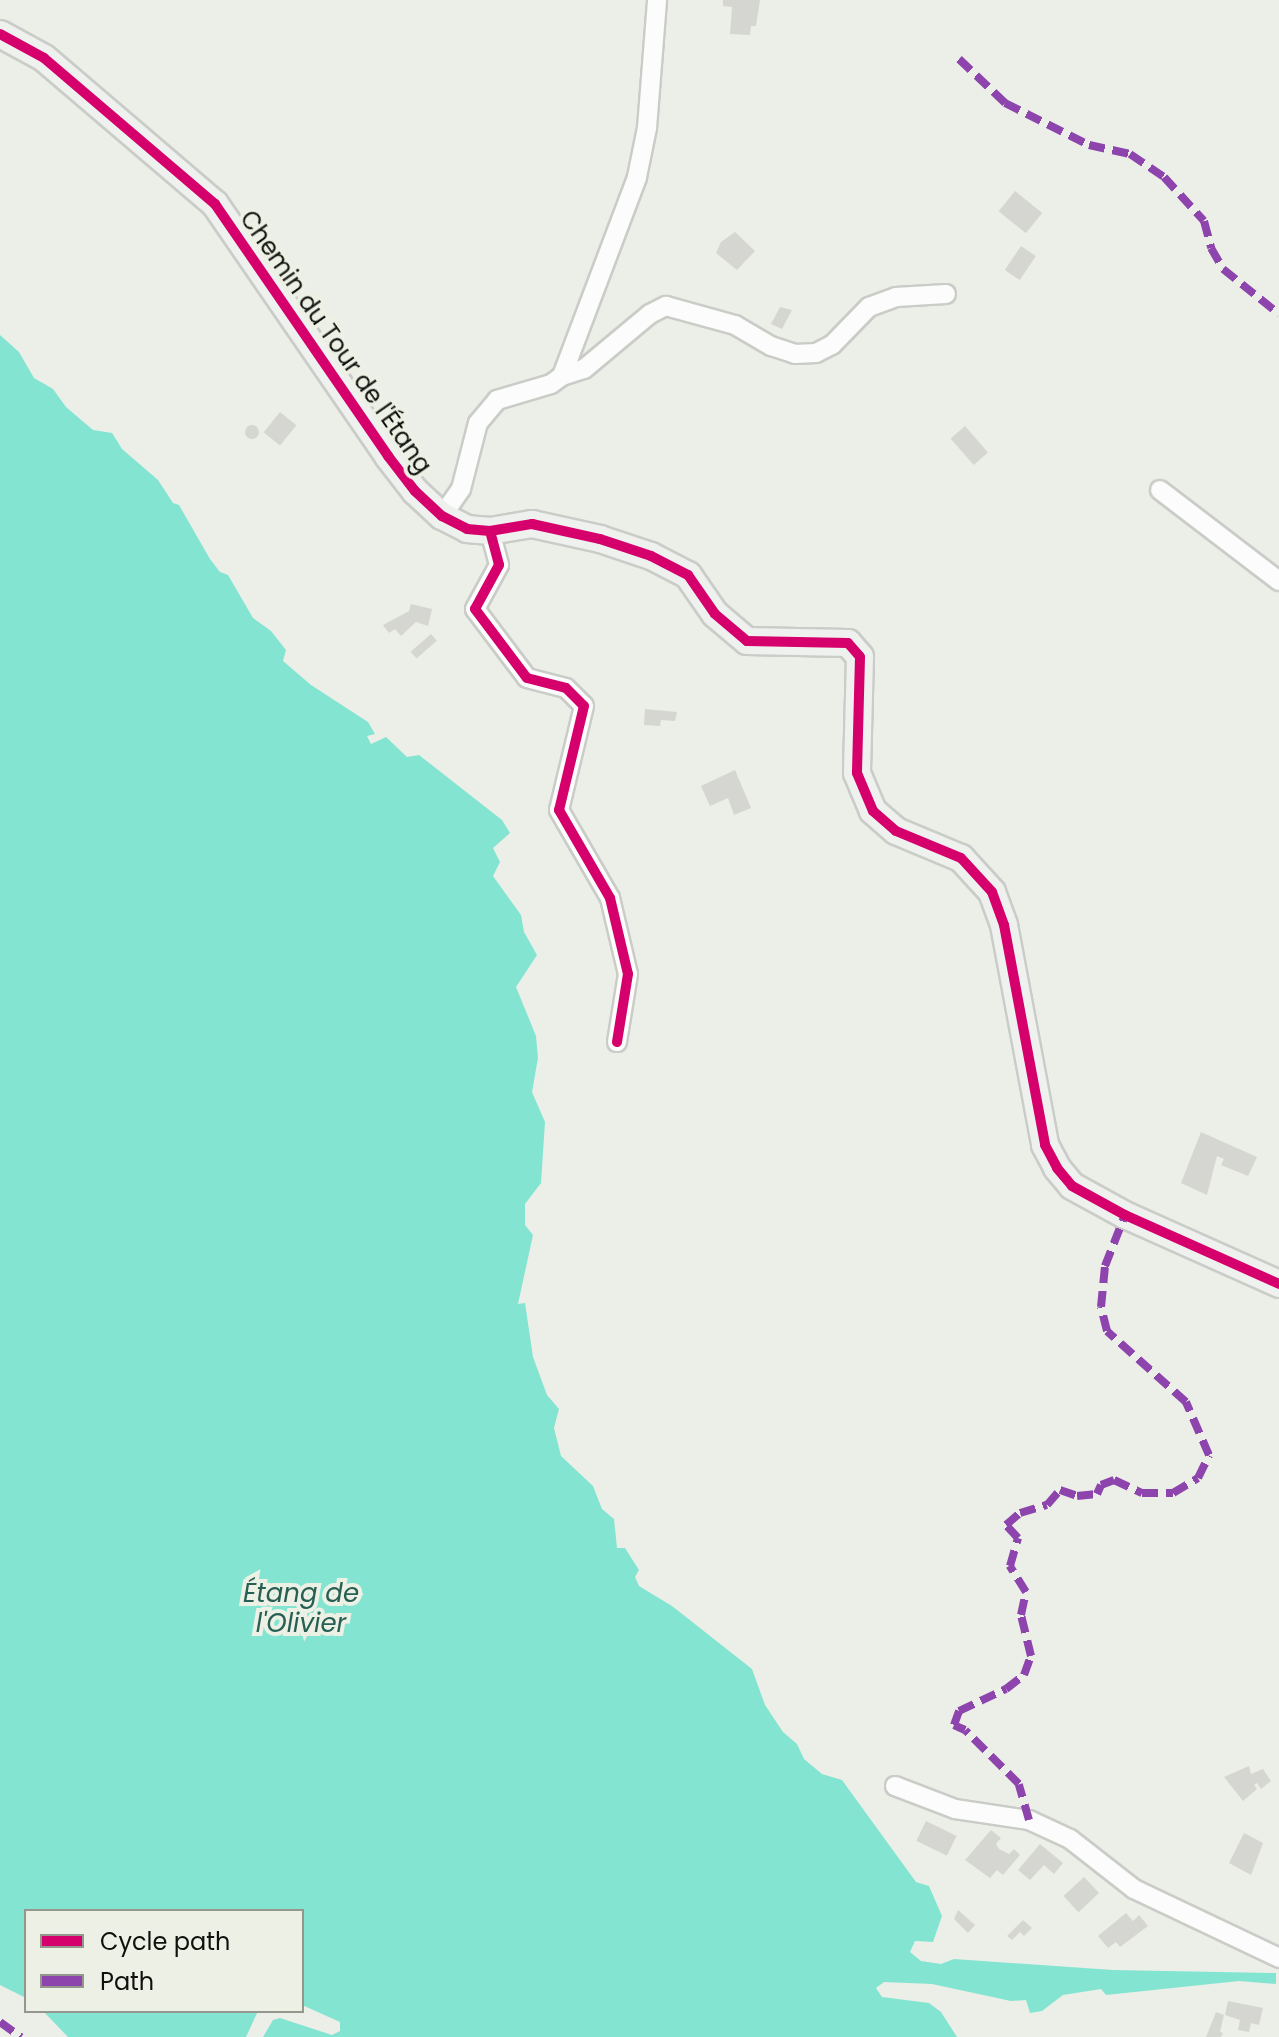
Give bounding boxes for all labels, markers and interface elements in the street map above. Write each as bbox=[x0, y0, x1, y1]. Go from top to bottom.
street label: Chemin du Tour de l'Étang bbox=[234, 205, 438, 479]
water label: Étang de l'Olivier bbox=[243, 1578, 359, 1640]
legend bbox=[24, 1909, 304, 2013]
text: Cycle path bbox=[100, 1925, 230, 1958]
text: Path bbox=[100, 1965, 154, 1998]

